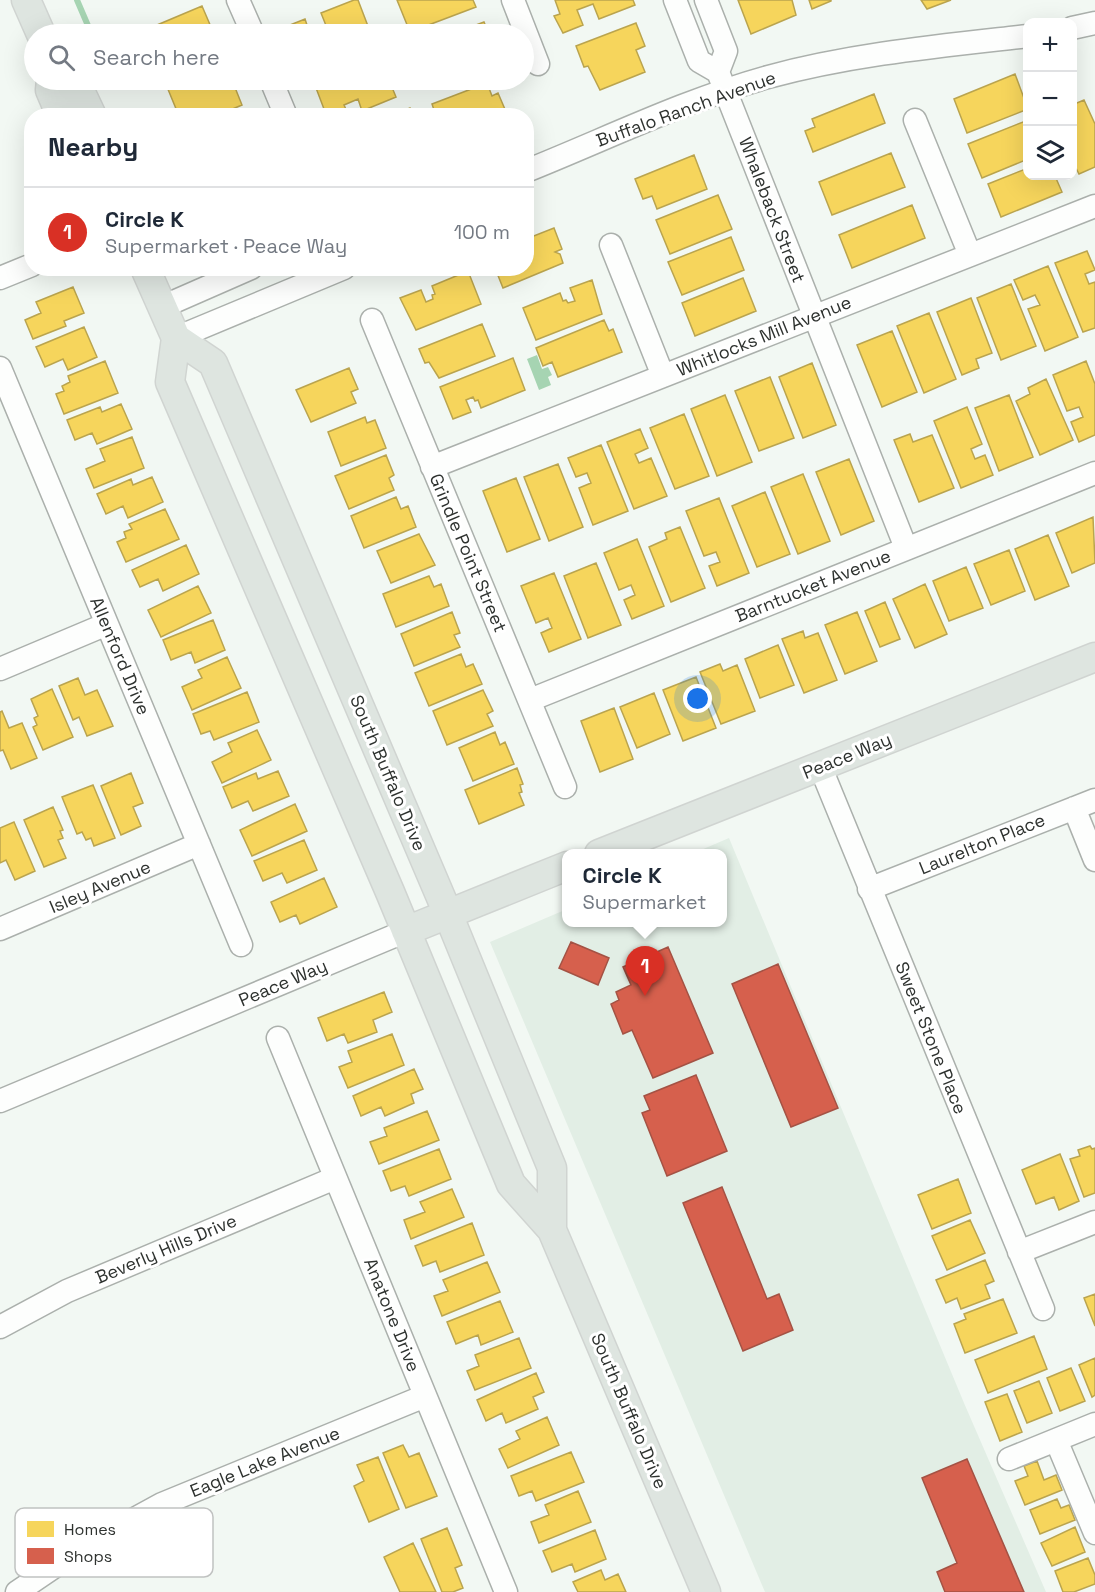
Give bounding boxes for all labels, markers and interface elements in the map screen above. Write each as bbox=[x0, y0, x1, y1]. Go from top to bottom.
map controls bbox=[1023, 18, 1077, 180]
button: + bbox=[1023, 18, 1077, 72]
search box bbox=[24, 24, 534, 90]
icon: search bbox=[45, 41, 78, 74]
text: Search here bbox=[93, 43, 220, 71]
street label: Buffalo Ranch Avenue bbox=[593, 65, 779, 152]
button: − bbox=[1023, 72, 1077, 126]
button: layers bbox=[1023, 126, 1077, 180]
text: Nearby bbox=[48, 130, 138, 164]
street label: Whaleback Street bbox=[734, 134, 811, 286]
text: Circle K bbox=[105, 205, 184, 233]
text: 1 bbox=[63, 219, 72, 245]
text: 100 m bbox=[454, 219, 510, 245]
text: Supermarket · Peace Way bbox=[105, 233, 347, 259]
street label: Whitlocks Mill Avenue bbox=[673, 290, 854, 381]
street label: Grindle Point Street bbox=[425, 470, 512, 636]
street label: Barntucket Avenue bbox=[732, 544, 894, 627]
street label: Allenford Drive bbox=[85, 593, 156, 718]
your location bbox=[683, 684, 712, 713]
street label: South Buffalo Drive bbox=[345, 691, 432, 854]
street label: Peace Way bbox=[799, 727, 895, 784]
street label: Laurelton Place bbox=[915, 808, 1048, 879]
popup bbox=[562, 849, 727, 927]
street label: Isley Avenue bbox=[46, 855, 154, 918]
text: Circle K bbox=[583, 861, 662, 889]
text: Supermarket bbox=[583, 889, 706, 915]
pin: 1 bbox=[626, 946, 664, 996]
street label: Peace Way bbox=[235, 954, 331, 1011]
street label: Sweet Stone Place bbox=[890, 958, 973, 1117]
street label: Beverly Hills Drive bbox=[92, 1208, 240, 1289]
street label: Anatone Drive bbox=[359, 1255, 426, 1375]
street label: South Buffalo Drive bbox=[586, 1329, 673, 1492]
street label: Eagle Lake Avenue bbox=[187, 1421, 343, 1502]
legend bbox=[15, 1508, 213, 1577]
text: Homes bbox=[64, 1519, 116, 1540]
text: Shops bbox=[64, 1546, 112, 1567]

